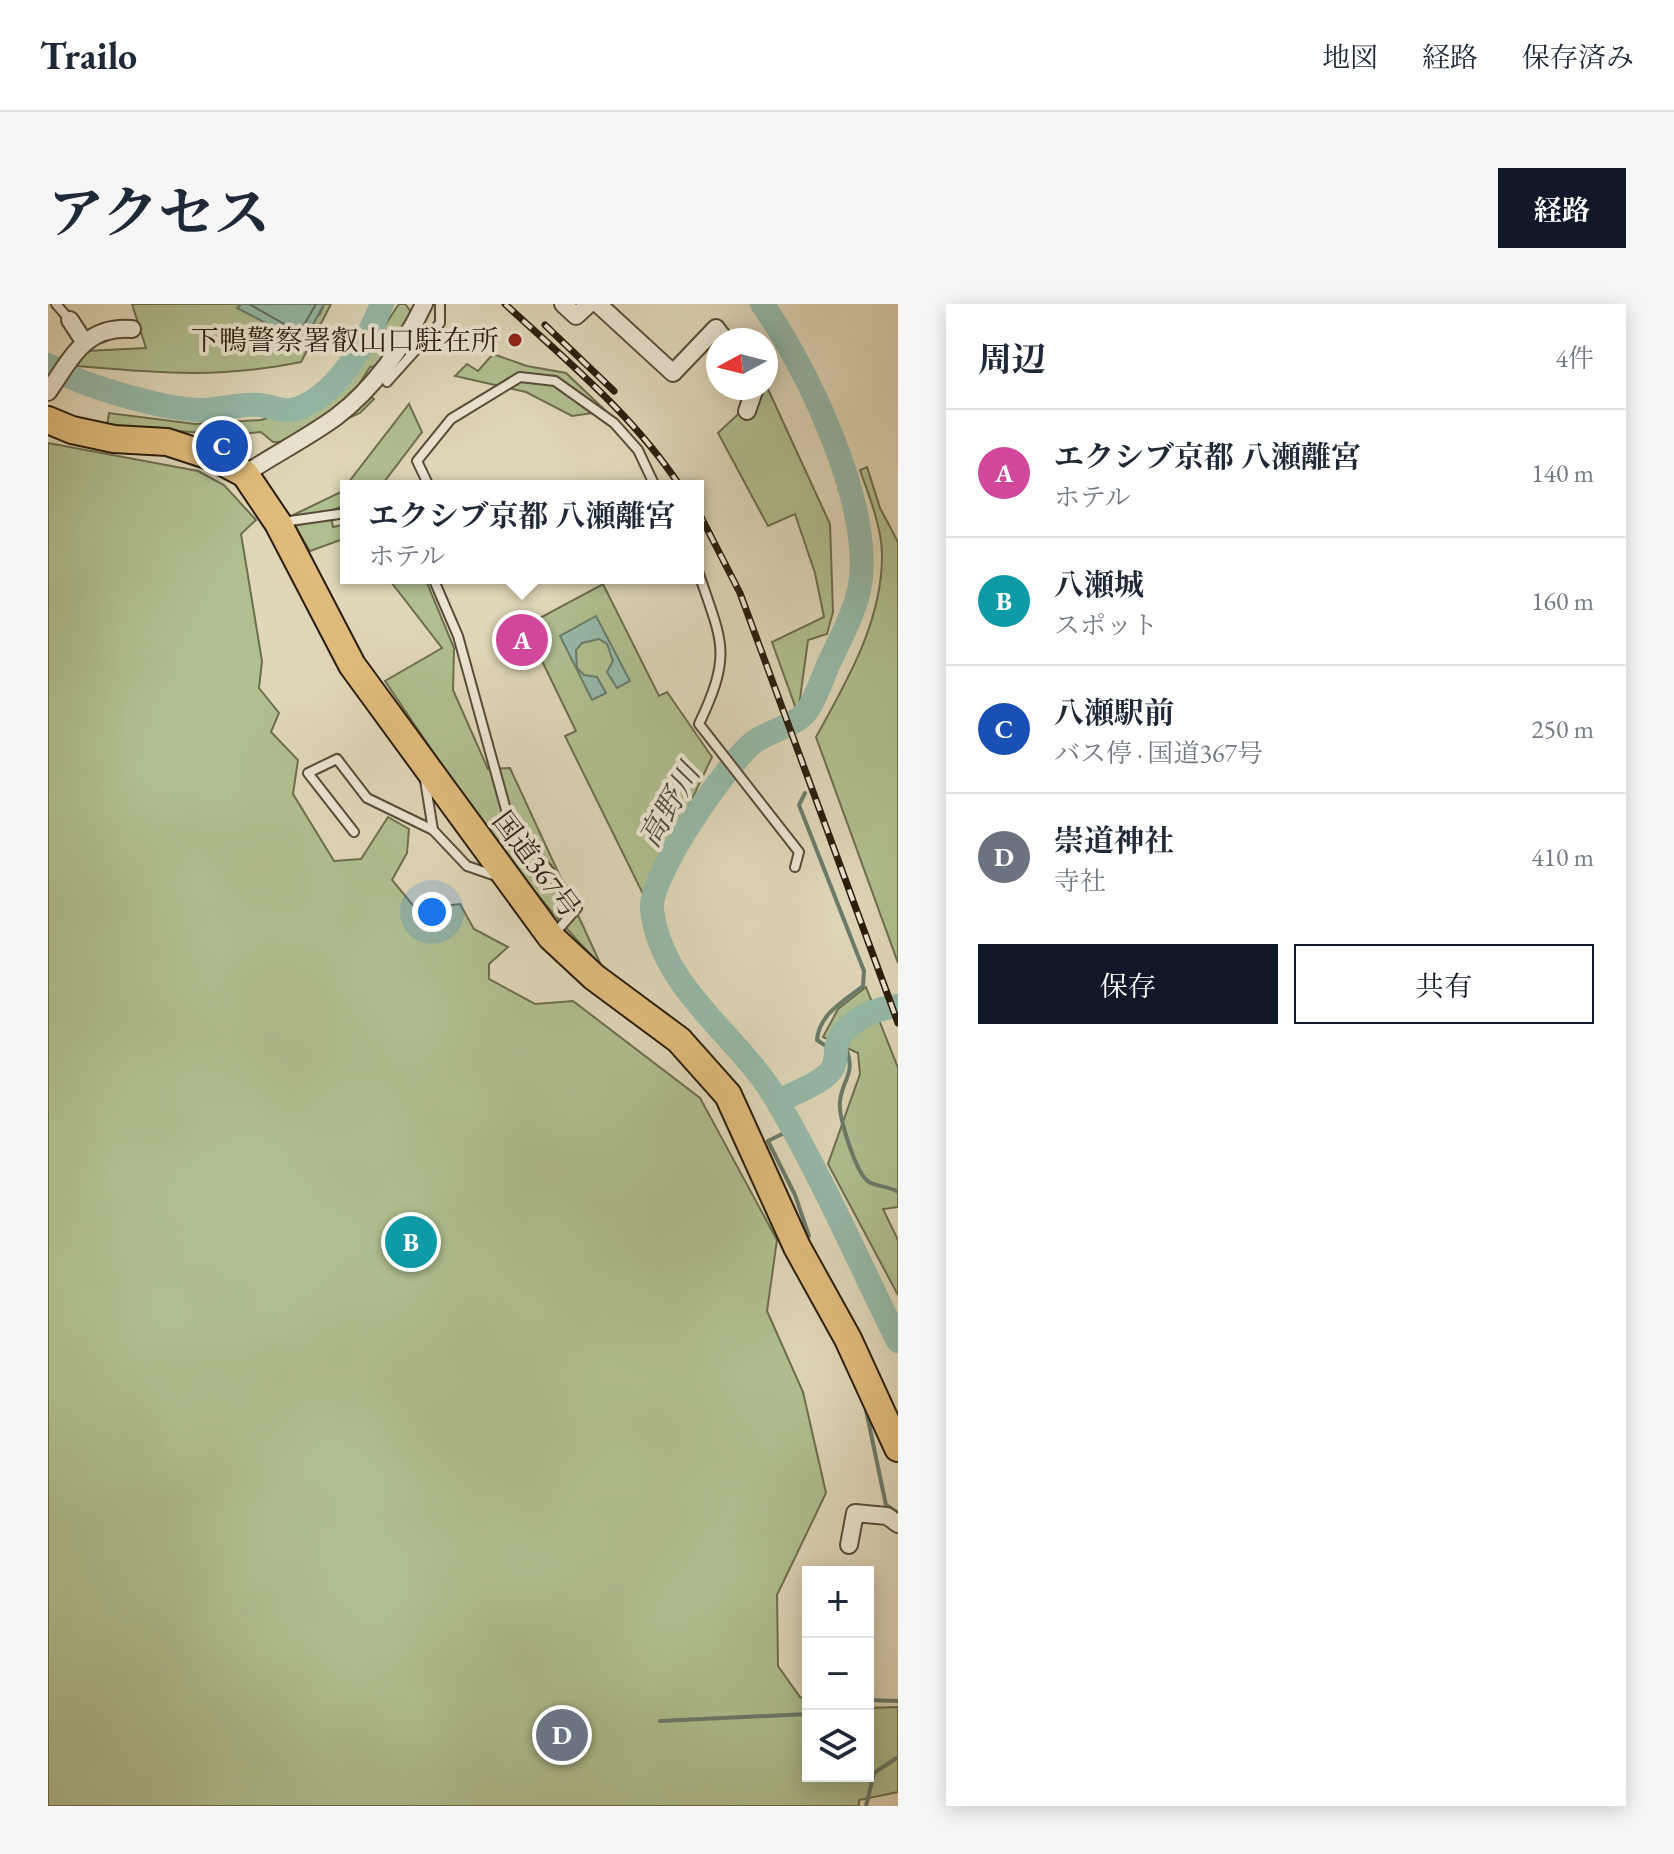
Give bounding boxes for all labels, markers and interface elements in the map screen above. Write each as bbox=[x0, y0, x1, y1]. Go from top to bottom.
text: Trailo bbox=[40, 31, 137, 80]
text: 地図 bbox=[1322, 39, 1378, 75]
text: 経路 bbox=[1422, 39, 1478, 75]
text: 保存済み bbox=[1522, 39, 1634, 75]
button: 経路 bbox=[1498, 168, 1626, 248]
text: アクセス bbox=[48, 176, 270, 249]
place label: 下鴨警察署叡山口駐在所 bbox=[191, 322, 499, 358]
north arrow bbox=[706, 328, 778, 400]
marker: 下鴨警察署叡山口駐在所 bbox=[506, 331, 524, 349]
text: 周辺 bbox=[978, 337, 1046, 381]
text: 4件 bbox=[1556, 341, 1594, 375]
pin: C bbox=[196, 416, 248, 476]
text: エクシブ京都 八瀬離宮 bbox=[1054, 437, 1361, 476]
text: A bbox=[995, 456, 1013, 490]
text: 140 m bbox=[1531, 456, 1594, 490]
popup bbox=[340, 480, 704, 584]
text: ホテル bbox=[1054, 480, 1131, 514]
text: エクシブ京都 八瀬離宮 bbox=[368, 496, 676, 535]
text: ホテル bbox=[368, 539, 445, 573]
text: 八瀬城 bbox=[1054, 565, 1144, 604]
text: B bbox=[996, 584, 1012, 618]
text: 160 m bbox=[1531, 584, 1594, 618]
text: スポット bbox=[1054, 608, 1158, 642]
pin: A bbox=[496, 610, 548, 670]
text: 八瀬駅前 bbox=[1054, 693, 1174, 732]
text: C bbox=[995, 712, 1013, 746]
text: 250 m bbox=[1531, 712, 1594, 746]
text: バス停 · 国道367号 bbox=[1054, 736, 1263, 770]
water label: 高野川 bbox=[630, 754, 710, 854]
street label: 国道367号 bbox=[485, 804, 589, 924]
text: 崇道神社 bbox=[1054, 821, 1174, 860]
text: D bbox=[994, 840, 1014, 874]
text: 410 m bbox=[1531, 840, 1594, 874]
text: 寺社 bbox=[1054, 864, 1106, 898]
your location bbox=[412, 892, 452, 932]
button: 保存 bbox=[978, 944, 1278, 1024]
button: 共有 bbox=[1294, 944, 1594, 1024]
pin: B bbox=[385, 1212, 437, 1272]
map controls bbox=[802, 1566, 874, 1782]
button: + bbox=[802, 1566, 874, 1638]
button: − bbox=[802, 1638, 874, 1710]
pin: D bbox=[536, 1705, 588, 1765]
button: layers bbox=[802, 1710, 874, 1782]

